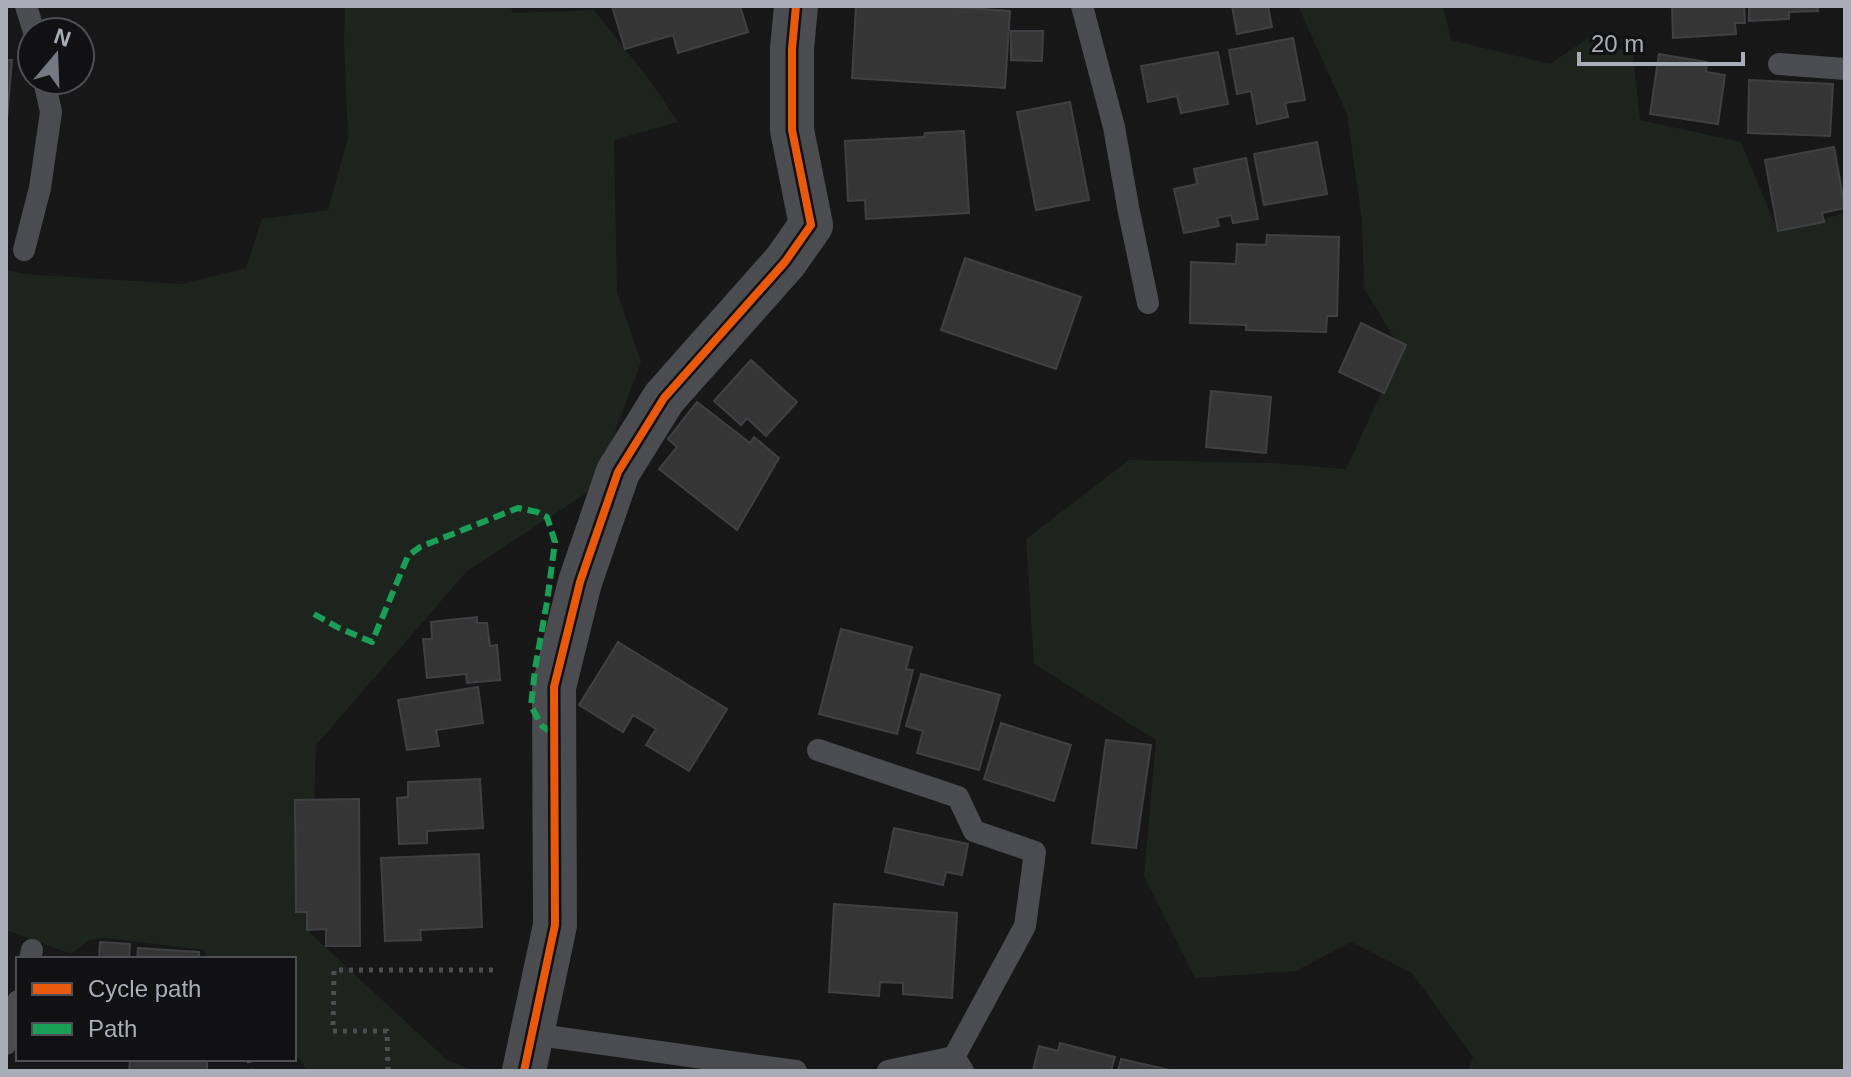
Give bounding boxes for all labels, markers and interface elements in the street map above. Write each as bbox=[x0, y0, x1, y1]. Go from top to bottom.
north arrow bbox=[16, 16, 96, 96]
scale bar bbox=[1579, 16, 1743, 66]
text: N bbox=[51, 23, 74, 52]
text: 20 m bbox=[1591, 30, 1644, 57]
legend bbox=[16, 957, 296, 1061]
text: Cycle path bbox=[88, 975, 201, 1002]
text: Path bbox=[88, 1015, 137, 1042]

